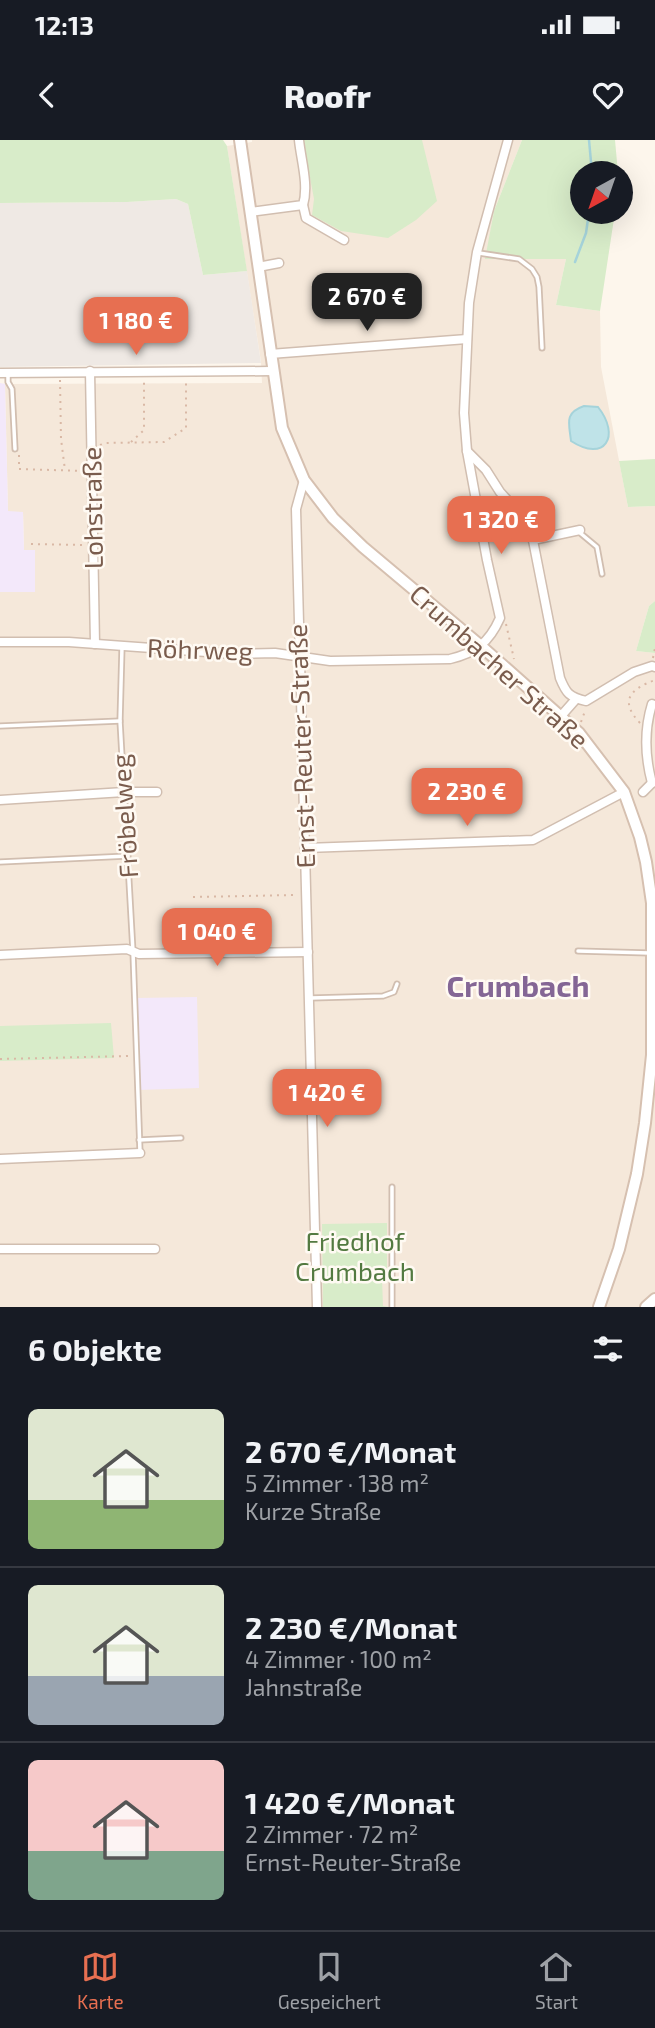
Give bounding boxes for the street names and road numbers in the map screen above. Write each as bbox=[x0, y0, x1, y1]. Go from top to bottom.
street label: Lohstraße bbox=[75, 447, 108, 570]
street label: Crumbacher Straße bbox=[404, 577, 596, 754]
street label: Ernst-Reuter-Straße bbox=[281, 623, 320, 869]
street label: Röhrweg bbox=[147, 631, 254, 666]
street label: Fröbelweg bbox=[104, 753, 143, 879]

